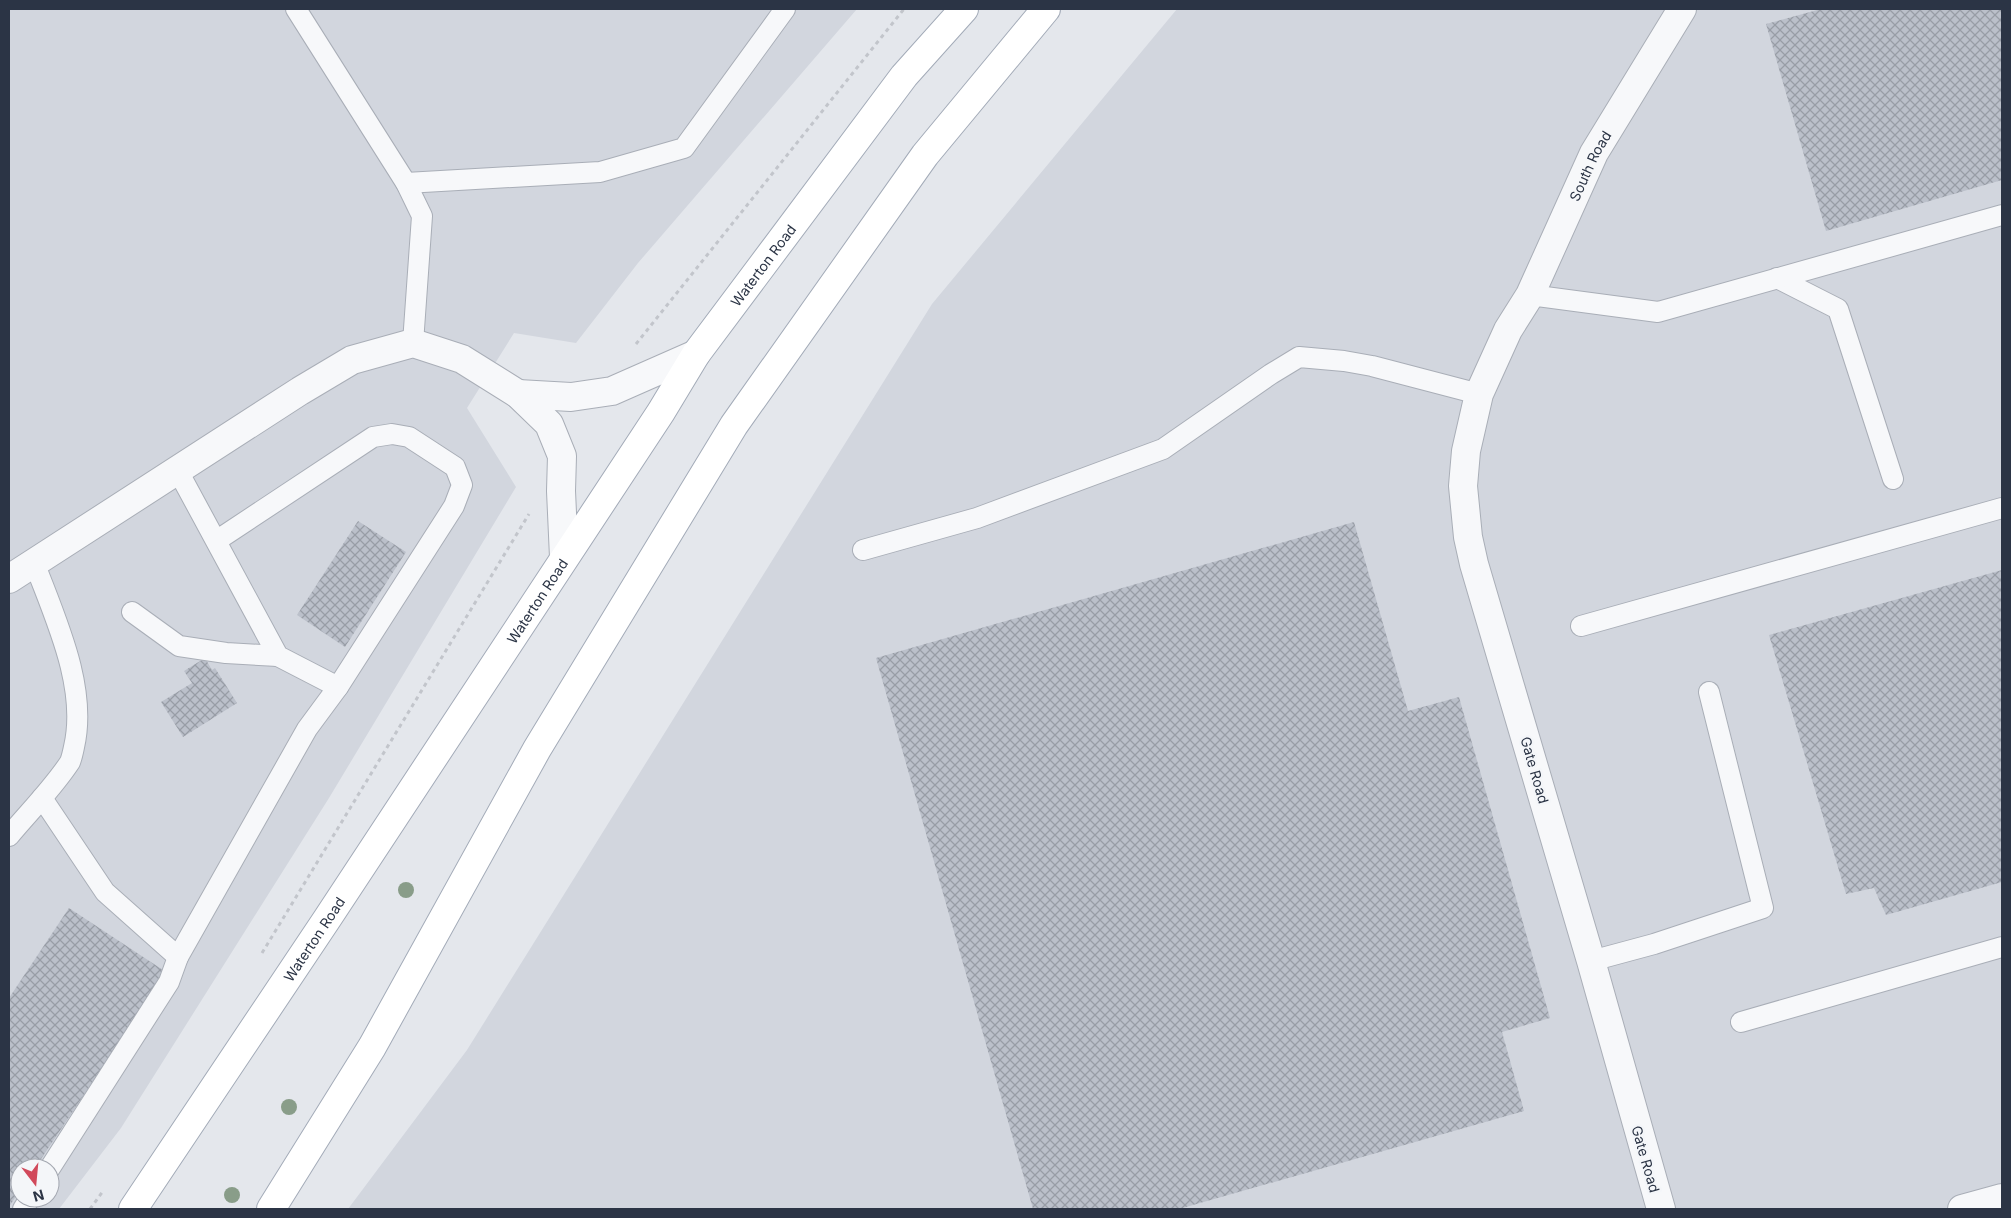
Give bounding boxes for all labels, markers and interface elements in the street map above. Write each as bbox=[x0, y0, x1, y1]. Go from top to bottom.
street label: South Road bbox=[1565, 127, 1614, 204]
street label: Waterton Road bbox=[726, 221, 799, 309]
street label: Waterton Road bbox=[503, 555, 571, 646]
street label: Gate Road bbox=[1517, 735, 1553, 805]
street label: Waterton Road bbox=[279, 893, 348, 984]
street label: Gate Road bbox=[1628, 1124, 1664, 1194]
north arrow bbox=[10, 1158, 60, 1208]
text: N bbox=[31, 1186, 46, 1206]

